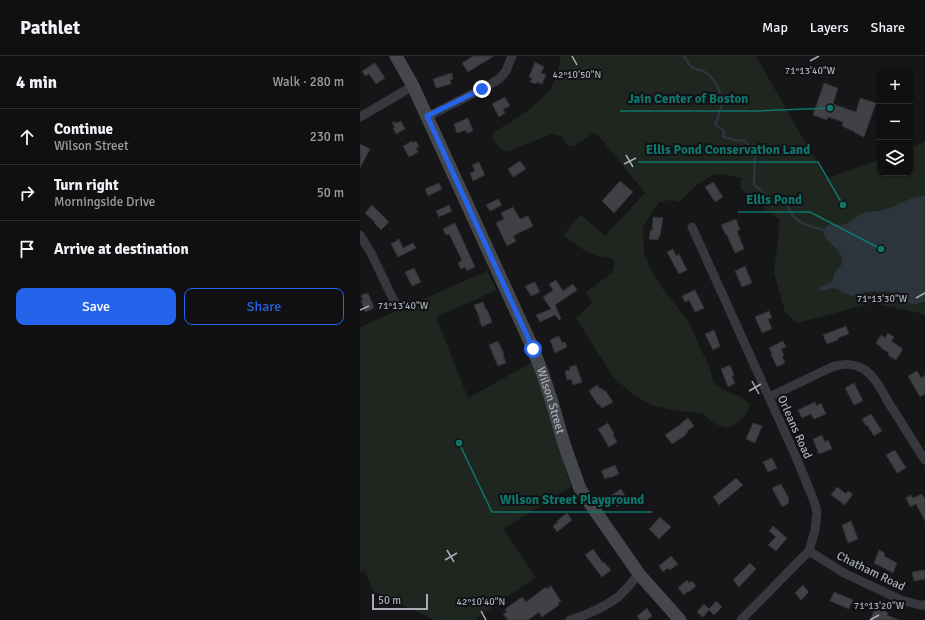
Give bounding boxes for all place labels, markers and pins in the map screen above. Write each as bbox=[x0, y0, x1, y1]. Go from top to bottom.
callout: Jain Center of Boston bbox=[620, 86, 757, 111]
callout: Ellis Pond Conservation Land bbox=[638, 137, 818, 162]
callout: Ellis Pond bbox=[738, 187, 810, 212]
callout: Wilson Street Playground bbox=[492, 487, 652, 512]

